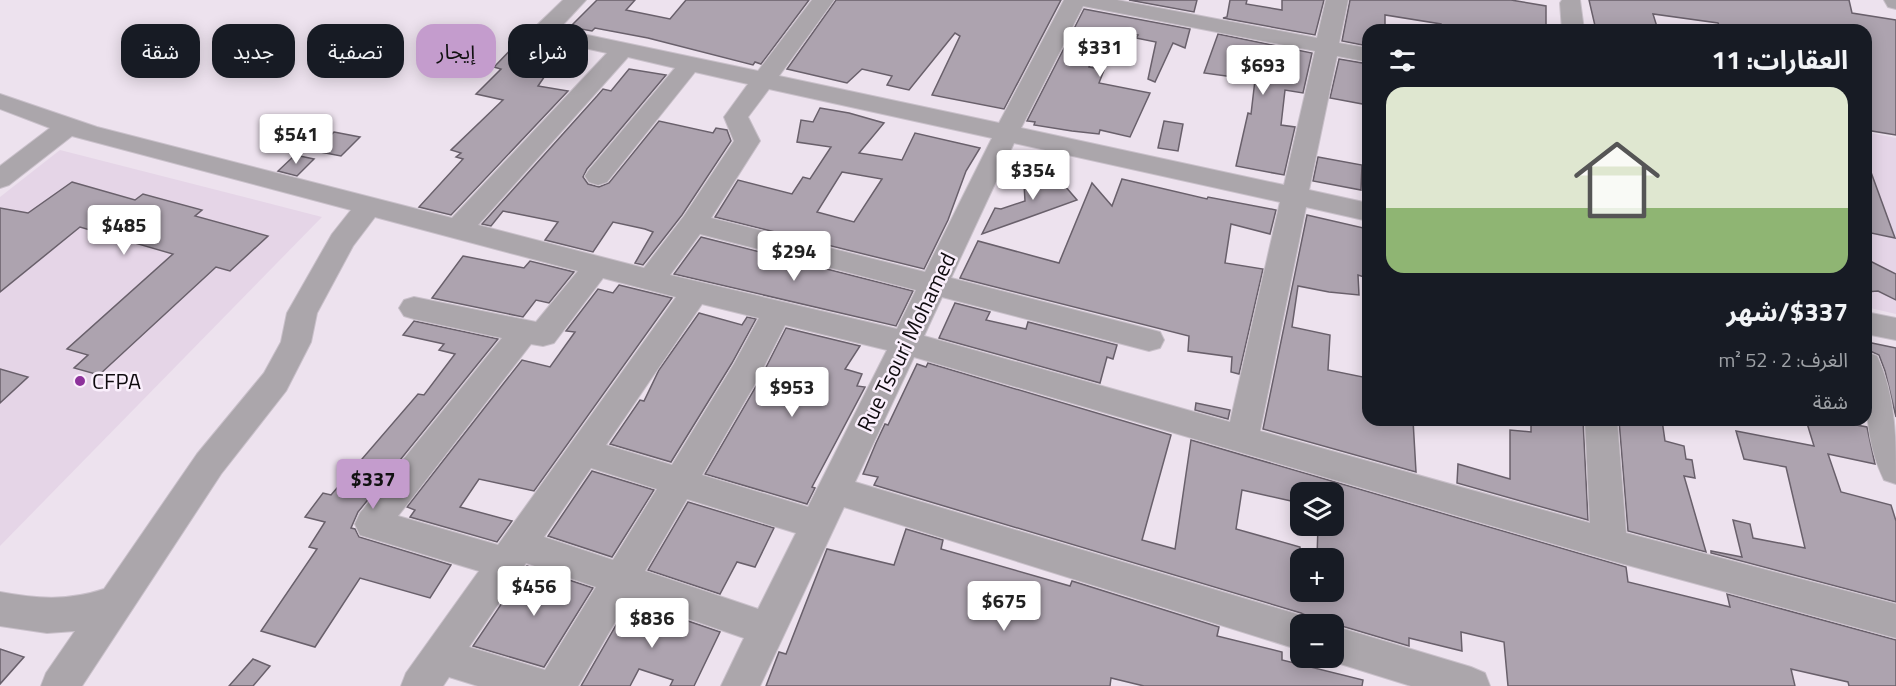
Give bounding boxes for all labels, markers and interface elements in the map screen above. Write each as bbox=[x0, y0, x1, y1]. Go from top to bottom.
chip: شقة bbox=[121, 24, 200, 78]
chip: جديد bbox=[212, 24, 295, 78]
chip: تصفية bbox=[307, 24, 404, 78]
chip: إيجار bbox=[416, 24, 496, 78]
chip: شراء bbox=[508, 24, 588, 78]
pin: $331 bbox=[1064, 27, 1136, 78]
text: $331 bbox=[1078, 31, 1122, 62]
text: العقارات: 11 bbox=[1712, 40, 1848, 79]
icon: filters bbox=[1386, 44, 1419, 77]
pin: $693 bbox=[1227, 45, 1299, 96]
text: $693 bbox=[1241, 49, 1285, 80]
pin: $541 bbox=[260, 114, 332, 165]
text: $541 bbox=[274, 118, 318, 149]
icon: home bbox=[1563, 126, 1671, 234]
pin: $354 bbox=[997, 150, 1069, 201]
text: $354 bbox=[1011, 154, 1055, 185]
pin: $485 bbox=[88, 205, 160, 256]
text: $485 bbox=[102, 209, 146, 240]
pin: $294 bbox=[758, 231, 830, 282]
text: $294 bbox=[772, 235, 816, 266]
street label: Rue Tsouri Mohamed bbox=[848, 247, 964, 437]
text: $337/شهر bbox=[1726, 292, 1848, 331]
text: الغرف: 2 · 52 m² bbox=[1718, 344, 1848, 375]
place label: CFPA bbox=[92, 364, 141, 398]
pin: $953 bbox=[756, 367, 828, 418]
text: $953 bbox=[770, 371, 814, 402]
marker: CFPA bbox=[73, 374, 87, 388]
text: شقة bbox=[1813, 386, 1848, 417]
pin: $337 bbox=[337, 459, 409, 510]
text: $337 bbox=[351, 463, 395, 494]
map controls bbox=[1290, 482, 1344, 668]
button: layers bbox=[1290, 482, 1344, 536]
button: + bbox=[1290, 548, 1344, 602]
pin: $456 bbox=[498, 566, 570, 617]
text: $456 bbox=[512, 570, 556, 601]
pin: $675 bbox=[968, 581, 1040, 632]
text: $675 bbox=[982, 585, 1026, 616]
pin: $836 bbox=[616, 598, 688, 649]
text: $836 bbox=[630, 602, 674, 633]
button: − bbox=[1290, 614, 1344, 668]

